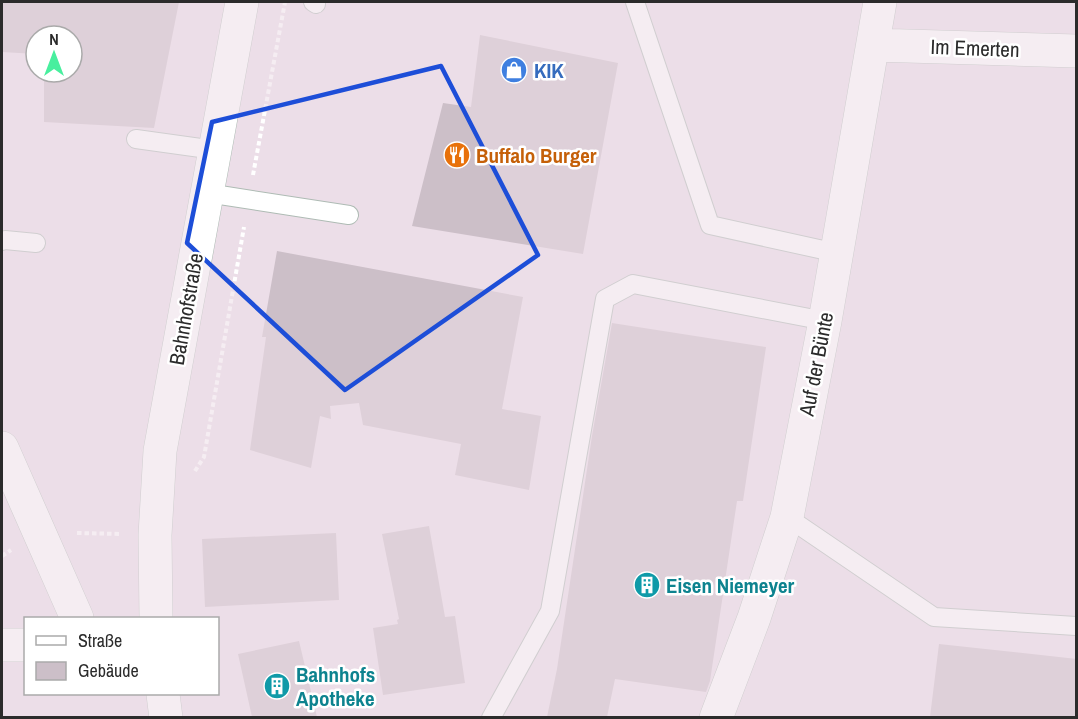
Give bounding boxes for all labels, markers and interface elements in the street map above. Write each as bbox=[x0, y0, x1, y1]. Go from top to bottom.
north arrow bbox=[24, 24, 84, 84]
text: N bbox=[49, 28, 59, 50]
street label: Im Emerten bbox=[930, 32, 1020, 64]
shop icon: KIK bbox=[499, 55, 529, 85]
place label: KIK bbox=[534, 56, 564, 85]
restaurant icon: Buffalo Burger bbox=[442, 140, 472, 170]
place label: Buffalo Burger bbox=[476, 141, 597, 170]
street label: Bahnhofstraße bbox=[162, 251, 210, 367]
street label: Auf der Bünte bbox=[792, 310, 840, 419]
building icon: Eisen Niemeyer bbox=[632, 570, 662, 600]
place label: Eisen Niemeyer bbox=[666, 571, 795, 600]
legend bbox=[24, 617, 219, 695]
text: Straße bbox=[78, 628, 122, 653]
text: Gebäude bbox=[78, 658, 139, 683]
place label: Bahnhofs Apotheke bbox=[296, 660, 375, 713]
building icon: Bahnhofs Apotheke bbox=[262, 671, 292, 701]

